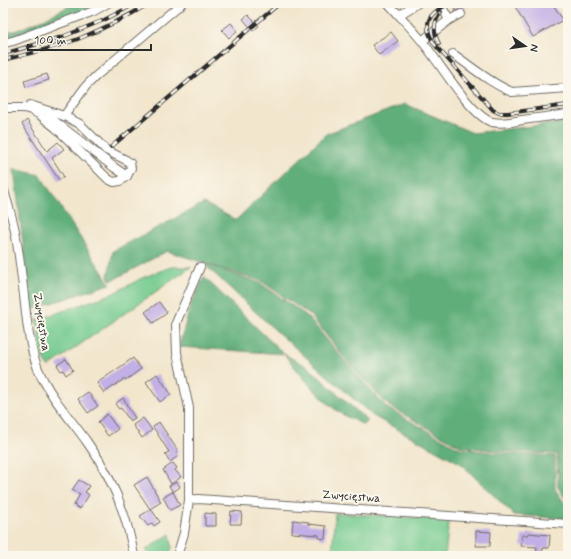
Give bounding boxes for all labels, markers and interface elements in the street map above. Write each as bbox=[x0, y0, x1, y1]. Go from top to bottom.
scale bar bbox=[28, 26, 151, 52]
north arrow bbox=[505, 26, 545, 66]
text: 100 m bbox=[34, 33, 66, 49]
text: N bbox=[526, 43, 541, 53]
street label: Zwycięstwa bbox=[28, 292, 54, 352]
street label: Zwycięstwa bbox=[321, 487, 381, 507]

